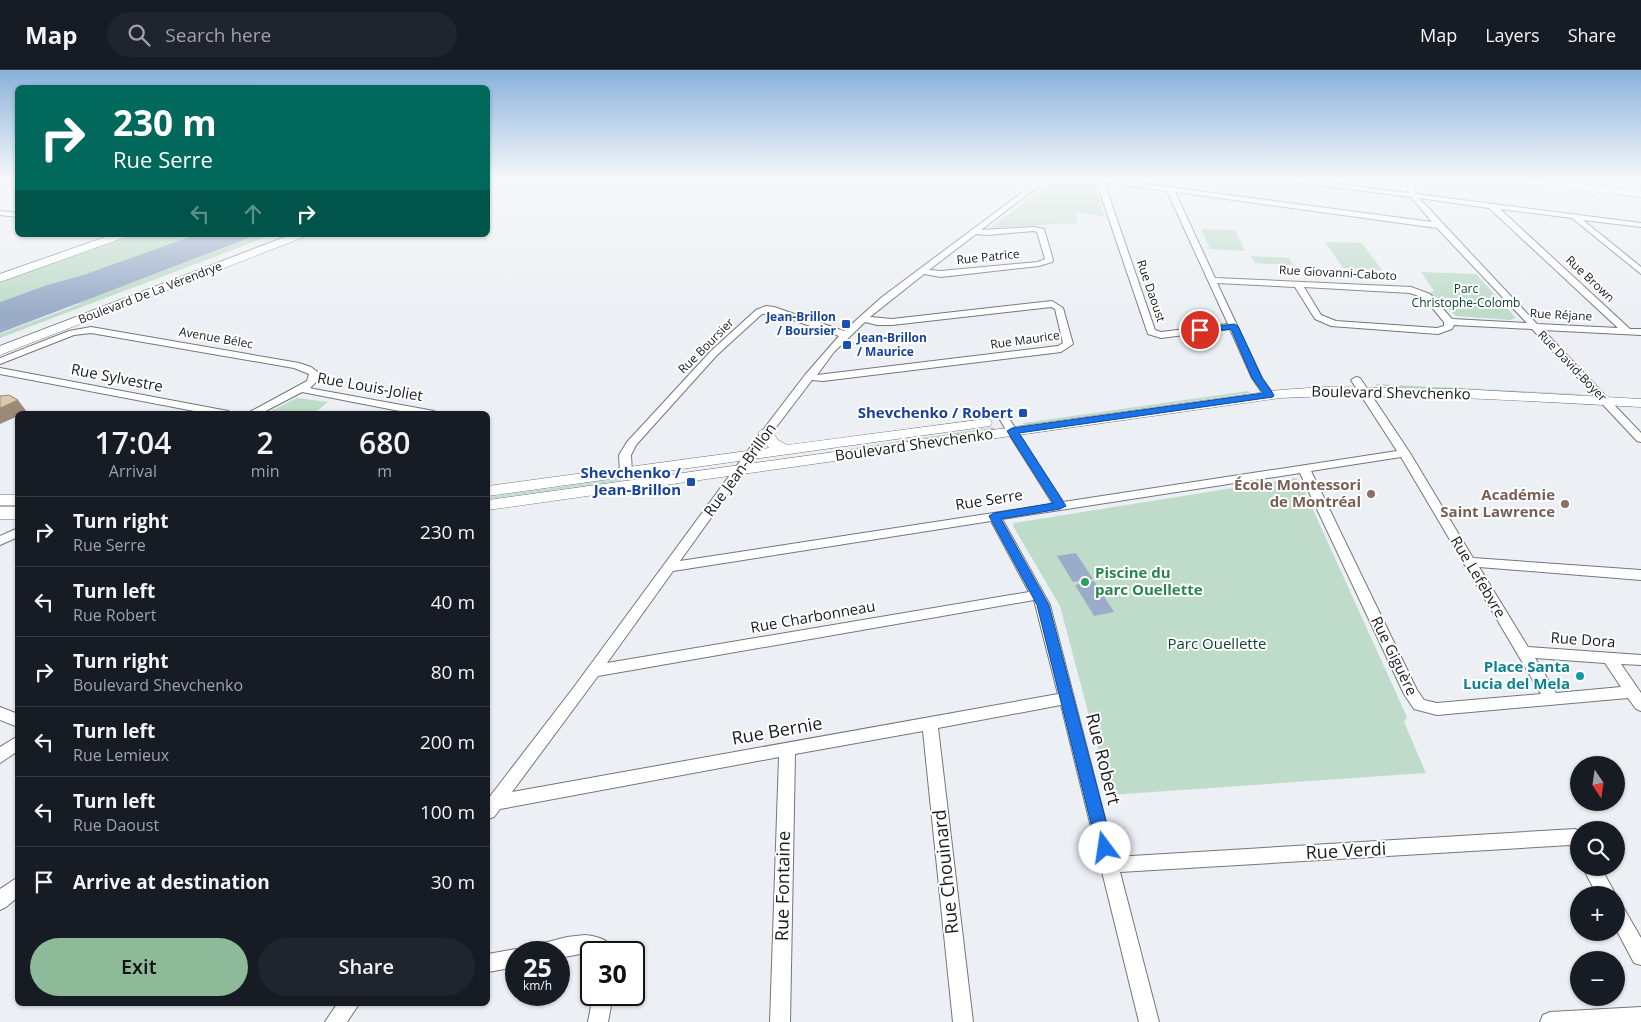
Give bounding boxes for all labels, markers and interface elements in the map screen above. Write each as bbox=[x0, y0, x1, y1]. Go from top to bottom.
search box bbox=[107, 12, 457, 57]
text: Map bbox=[25, 18, 77, 51]
icon: search bbox=[125, 21, 153, 49]
text: Search here bbox=[165, 22, 271, 48]
text: Map bbox=[1420, 23, 1457, 47]
text: Layers bbox=[1485, 23, 1540, 47]
text: Share bbox=[1568, 23, 1616, 47]
text: 230 m bbox=[113, 99, 217, 146]
icon: right bbox=[30, 105, 95, 170]
text: Rue Serre bbox=[113, 144, 213, 174]
icon: left bbox=[186, 200, 214, 228]
icon: ahead bbox=[239, 200, 267, 228]
icon: right bbox=[292, 200, 320, 228]
street label: Rue Patrice bbox=[956, 245, 1021, 268]
street label: Rue Brown bbox=[1562, 252, 1619, 306]
street label: Boulevard De La Vérendrye bbox=[76, 257, 224, 328]
street label: Rue Daoust bbox=[1133, 258, 1170, 324]
street label: Rue Giovanni-Caboto bbox=[1279, 261, 1397, 284]
park label: Parc Christophe-Colomb bbox=[1412, 280, 1520, 311]
street label: Rue Réjane bbox=[1529, 304, 1593, 325]
place label: Jean-Brillon / Boursier bbox=[765, 308, 837, 339]
pin bbox=[1179, 309, 1221, 351]
street label: Rue Boursier bbox=[674, 314, 737, 377]
icon: arrive bbox=[1186, 316, 1214, 344]
marker: Jean-Brillon / Boursier bbox=[840, 318, 852, 330]
street label: Avenue Bélec bbox=[178, 323, 255, 352]
street label: Rue Maurice bbox=[989, 326, 1061, 353]
street label: Rue David-Boyer bbox=[1534, 326, 1611, 405]
place label: Jean-Brillon / Maurice bbox=[856, 329, 927, 360]
marker: Jean-Brillon / Maurice bbox=[841, 339, 853, 351]
street label: Rue Sylvestre bbox=[69, 358, 165, 396]
street label: Rue Louis-Joliet bbox=[316, 367, 425, 405]
street label: Boulevard Shevchenko bbox=[1311, 381, 1471, 403]
place label: Shevchenko / Robert bbox=[858, 402, 1013, 422]
marker: Shevchenko / Robert bbox=[1017, 407, 1029, 419]
street label: Rue Jean-Brillon bbox=[698, 419, 780, 520]
text: 17:04 bbox=[95, 422, 171, 463]
text: 2 bbox=[257, 422, 274, 463]
text: 680 bbox=[359, 422, 410, 463]
street label: Boulevard Shevchenko bbox=[834, 423, 994, 465]
text: Arrival bbox=[109, 460, 157, 482]
text: min bbox=[251, 460, 280, 482]
text: m bbox=[377, 460, 392, 482]
place label: Shevchenko / Jean-Brillon bbox=[581, 462, 682, 499]
place label: École Montessori de Montréal bbox=[1234, 474, 1361, 511]
marker: Shevchenko / Jean-Brillon bbox=[685, 476, 697, 488]
street label: Rue Serre bbox=[954, 484, 1024, 514]
place label: Académie Saint Lawrence bbox=[1440, 484, 1555, 521]
marker: École Montessori de Montréal bbox=[1365, 488, 1377, 500]
marker: Académie Saint Lawrence bbox=[1559, 498, 1571, 510]
text: Turn right bbox=[73, 508, 168, 534]
icon: right bbox=[30, 518, 58, 546]
text: 230 m bbox=[420, 519, 475, 545]
street label: Rue Lefebvre bbox=[1447, 532, 1511, 621]
text: Rue Serre bbox=[73, 534, 146, 556]
place label: Piscine du parc Ouellette bbox=[1095, 562, 1203, 599]
marker: Piscine du parc Ouellette bbox=[1079, 576, 1091, 588]
text: Turn left bbox=[73, 578, 155, 604]
icon: left bbox=[30, 588, 58, 616]
text: 40 m bbox=[431, 589, 475, 615]
street label: Rue Charbonneau bbox=[749, 595, 877, 637]
text: Rue Robert bbox=[73, 604, 156, 626]
street label: Rue Giguère bbox=[1367, 613, 1423, 699]
street label: Rue Dora bbox=[1550, 627, 1616, 651]
park label: Parc Ouellette bbox=[1168, 633, 1266, 653]
text: Turn right bbox=[73, 648, 168, 674]
place label: Place Santa Lucia del Mela bbox=[1463, 656, 1570, 693]
icon: right bbox=[30, 658, 58, 686]
text: 80 m bbox=[431, 659, 475, 685]
marker: Place Santa Lucia del Mela bbox=[1574, 670, 1586, 682]
text: Boulevard Shevchenko bbox=[73, 674, 243, 696]
street label: Rue Bernie bbox=[730, 710, 824, 750]
street label: Rue Robert bbox=[1081, 710, 1127, 807]
text: Turn left bbox=[73, 718, 155, 744]
icon: left bbox=[30, 728, 58, 756]
text: 200 m bbox=[420, 729, 475, 755]
text: Rue Lemieux bbox=[73, 744, 169, 766]
north arrow bbox=[1570, 756, 1625, 811]
map controls bbox=[1570, 756, 1625, 1006]
text: Turn left bbox=[73, 788, 155, 814]
icon: left bbox=[30, 798, 58, 826]
text: 100 m bbox=[420, 799, 475, 825]
street label: Rue Chouinard bbox=[927, 809, 963, 936]
text: Rue Daoust bbox=[73, 814, 159, 836]
position arrow bbox=[1078, 821, 1130, 873]
button: search bbox=[1570, 821, 1625, 876]
street label: Rue Fontaine bbox=[769, 831, 795, 941]
street label: Rue Verdi bbox=[1305, 836, 1387, 864]
icon: arrive bbox=[30, 868, 58, 896]
text: Arrive at destination bbox=[73, 869, 270, 895]
text: 30 m bbox=[431, 869, 475, 895]
button: + bbox=[1570, 886, 1625, 941]
button: Exit bbox=[30, 938, 248, 996]
button: Share bbox=[258, 938, 475, 996]
speed limit sign: 30 bbox=[580, 941, 645, 1006]
text: 25 bbox=[523, 950, 552, 984]
button: − bbox=[1570, 951, 1625, 1006]
text: km/h bbox=[523, 977, 552, 994]

